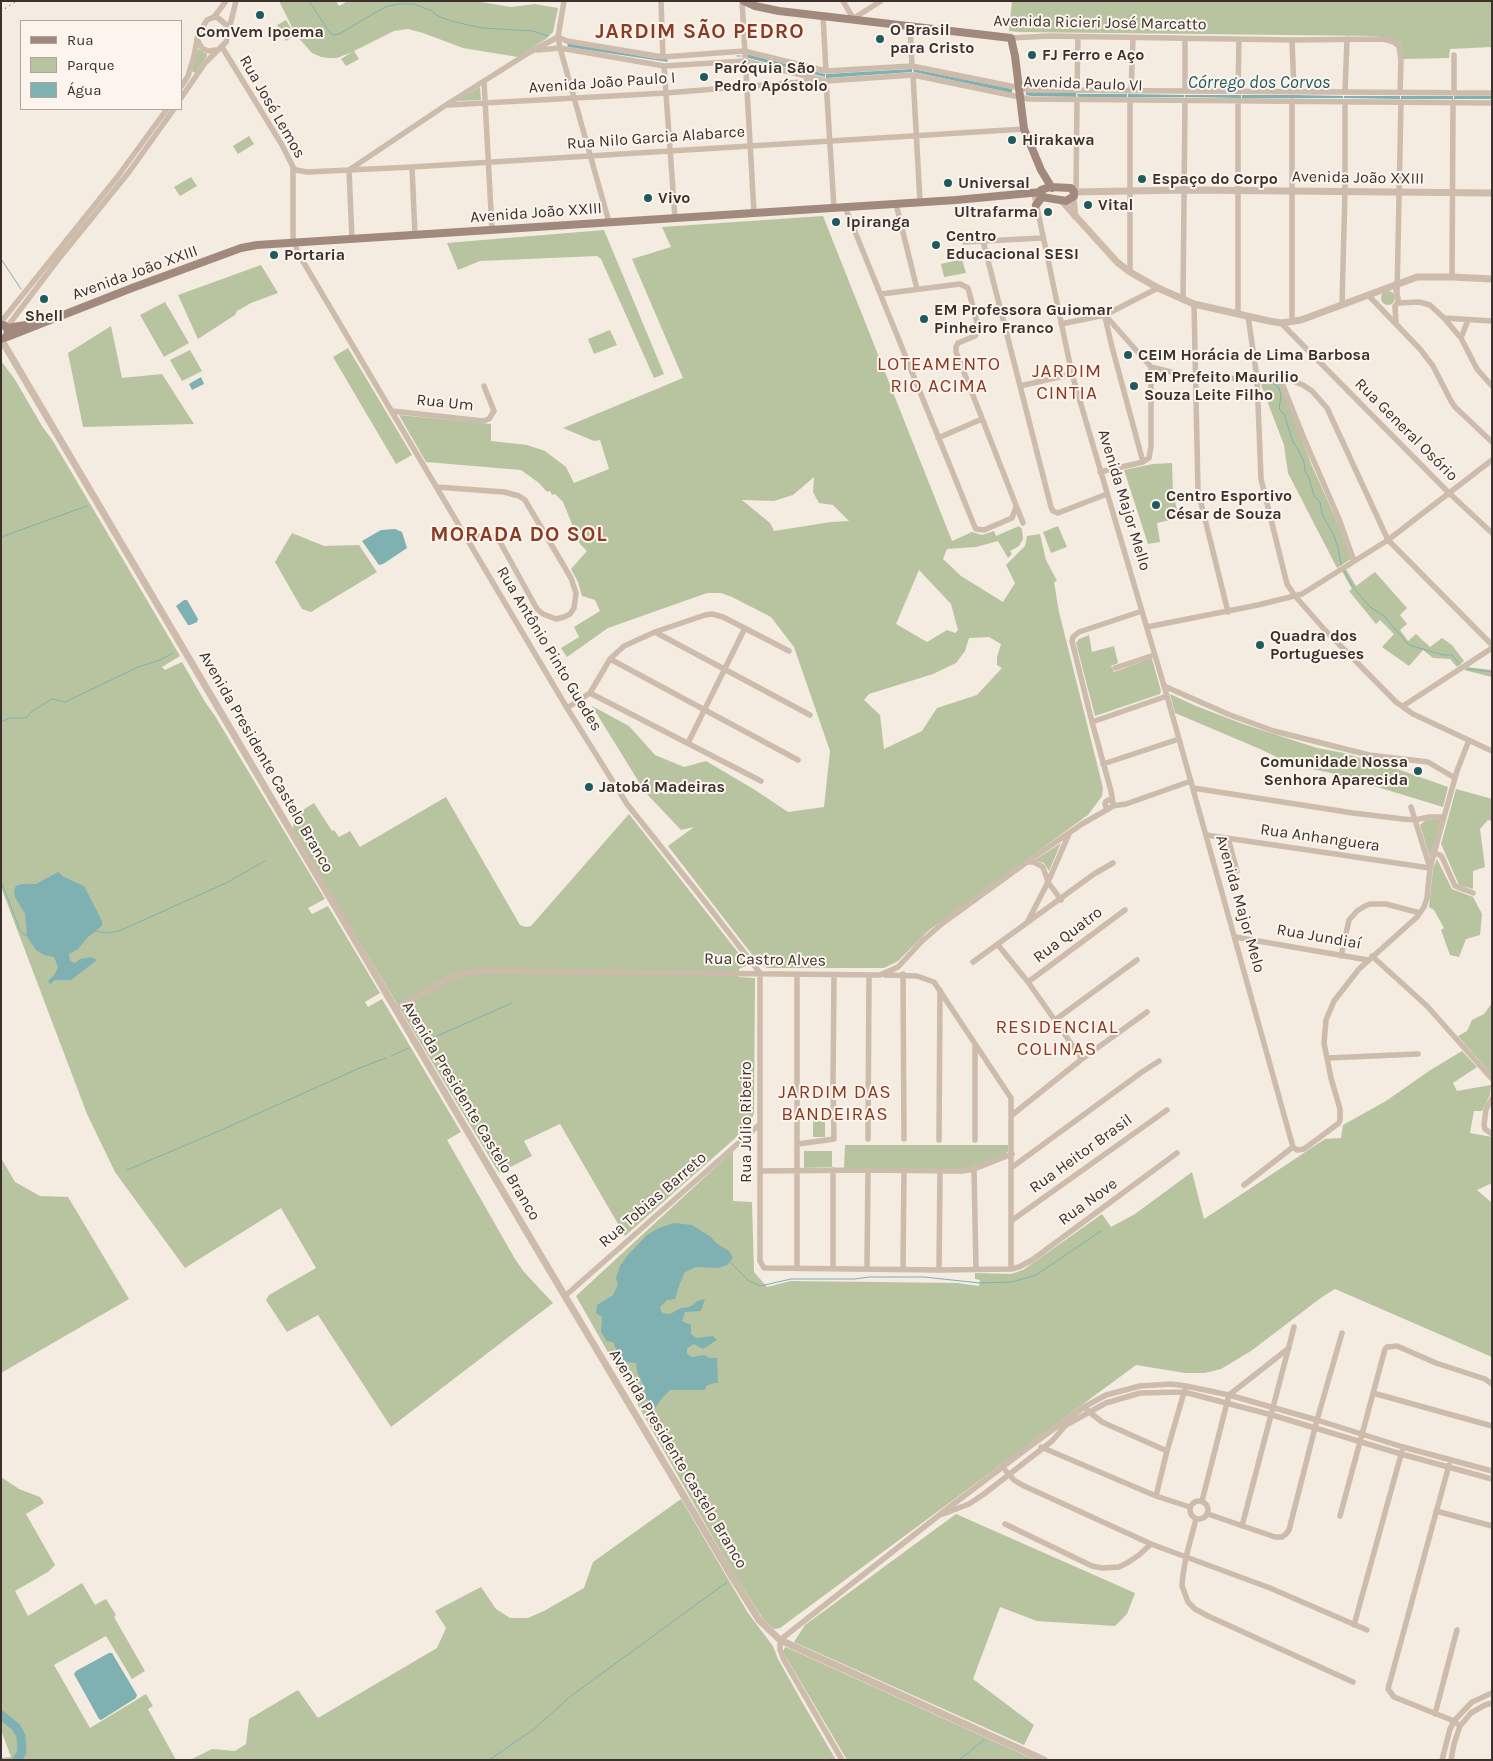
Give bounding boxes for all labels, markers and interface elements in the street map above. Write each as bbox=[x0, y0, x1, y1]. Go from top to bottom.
marker: ComVem Ipoema bbox=[254, 9, 266, 21]
street label: Avenida Ricieri José Marcatto bbox=[993, 12, 1207, 34]
district label: JARDIM SÃO PEDRO bbox=[593, 19, 807, 45]
legend bbox=[20, 20, 182, 110]
place label: O Brasil para Cristo bbox=[890, 20, 974, 58]
place label: ComVem Ipoema bbox=[196, 22, 324, 42]
text: Rua bbox=[67, 31, 94, 49]
marker: O Brasil para Cristo bbox=[874, 33, 886, 45]
place label: FJ Ferro e Aço bbox=[1042, 45, 1144, 65]
marker: FJ Ferro e Aço bbox=[1026, 49, 1038, 61]
street label: Rua José Lemos bbox=[235, 52, 309, 162]
text: Parque bbox=[67, 56, 115, 74]
place label: Paróquia São Pedro Apóstolo bbox=[714, 58, 828, 96]
street label: Avenida João Paulo I bbox=[528, 68, 676, 98]
marker: Paróquia São Pedro Apóstolo bbox=[698, 71, 710, 83]
street label: Avenida Paulo VI bbox=[1023, 72, 1143, 96]
water label: Córrego dos Corvos bbox=[1188, 72, 1330, 94]
text: Água bbox=[67, 81, 101, 99]
street label: Rua Nilo Garcia Alabarce bbox=[566, 122, 746, 154]
place label: Hirakawa bbox=[1022, 130, 1094, 150]
marker: Hirakawa bbox=[1006, 134, 1018, 146]
street label: Avenida João XXIII bbox=[1292, 167, 1424, 189]
place label: Espaço do Corpo bbox=[1152, 169, 1278, 189]
place label: Universal bbox=[958, 173, 1030, 193]
marker: Espaço do Corpo bbox=[1136, 173, 1148, 185]
marker: Universal bbox=[942, 177, 954, 189]
place label: Vivo bbox=[658, 188, 690, 208]
marker: Vivo bbox=[642, 192, 654, 204]
place label: Vital bbox=[1098, 195, 1133, 215]
street label: Avenida João XXIII bbox=[469, 199, 603, 227]
marker: Vital bbox=[1082, 199, 1094, 211]
place label: Ultrafarma bbox=[954, 202, 1038, 222]
marker: Ultrafarma bbox=[1042, 206, 1054, 218]
place label: Ipiranga bbox=[846, 212, 910, 232]
marker: Ipiranga bbox=[830, 216, 842, 228]
place label: Centro Educacional SESI bbox=[946, 226, 1079, 264]
marker: Centro Educacional SESI bbox=[930, 239, 942, 251]
street label: Avenida João XXIII bbox=[70, 241, 200, 305]
place label: Portaria bbox=[284, 245, 345, 265]
marker: Portaria bbox=[268, 249, 280, 261]
marker: Shell bbox=[38, 293, 50, 305]
place label: EM Professora Guiomar Pinheiro Franco bbox=[934, 300, 1112, 338]
place label: Shell bbox=[25, 306, 63, 326]
marker: EM Professora Guiomar Pinheiro Franco bbox=[918, 313, 930, 325]
place label: CEIM Horácia de Lima Barbosa bbox=[1138, 345, 1370, 365]
marker: CEIM Horácia de Lima Barbosa bbox=[1122, 349, 1134, 361]
district label: LOTEAMENTO RIO ACIMA bbox=[876, 354, 1002, 398]
district label: JARDIM CINTIA bbox=[1031, 361, 1103, 405]
place label: EM Prefeito Maurilio Souza Leite Filho bbox=[1144, 367, 1299, 405]
street label: Rua General Osório bbox=[1350, 374, 1462, 486]
marker: EM Prefeito Maurilio Souza Leite Filho bbox=[1128, 380, 1140, 392]
street label: Rua Um bbox=[415, 390, 475, 416]
street label: Avenida Major Mello bbox=[1093, 427, 1155, 573]
place label: Centro Esportivo César de Souza bbox=[1166, 486, 1292, 524]
marker: Centro Esportivo César de Souza bbox=[1150, 499, 1162, 511]
district label: MORADA DO SOL bbox=[429, 522, 609, 548]
street label: Rua Antônio Pinto Guedes bbox=[492, 563, 606, 735]
place label: Quadra dos Portugueses bbox=[1270, 626, 1364, 664]
marker: Quadra dos Portugueses bbox=[1254, 639, 1266, 651]
street label: Avenida Presidente Castelo Branco bbox=[195, 648, 337, 876]
place label: Comunidade Nossa Senhora Aparecida bbox=[1260, 752, 1408, 790]
marker: Comunidade Nossa Senhora Aparecida bbox=[1412, 765, 1424, 777]
place label: Jatobá Madeiras bbox=[599, 777, 725, 797]
marker: Jatobá Madeiras bbox=[583, 781, 595, 793]
street label: Rua Anhanguera bbox=[1259, 820, 1381, 856]
street label: Avenida Major Melo bbox=[1211, 833, 1269, 975]
street label: Rua Quatro bbox=[1030, 903, 1106, 967]
street label: Rua Jundiaí bbox=[1275, 920, 1363, 954]
street label: Rua Castro Alves bbox=[704, 949, 826, 971]
street label: Avenida Presidente Castelo Branco bbox=[398, 998, 544, 1224]
district label: RESIDENCIAL COLINAS bbox=[994, 1017, 1120, 1061]
street label: Rua Júlio Ribeiro bbox=[736, 1061, 756, 1183]
district label: JARDIM DAS BANDEIRAS bbox=[777, 1082, 893, 1126]
street label: Rua Heitor Brasil bbox=[1026, 1110, 1136, 1198]
street label: Rua Tobias Barreto bbox=[595, 1148, 711, 1252]
street label: Rua Nove bbox=[1055, 1174, 1121, 1230]
street label: Avenida Presidente Castelo Branco bbox=[605, 1346, 751, 1572]

